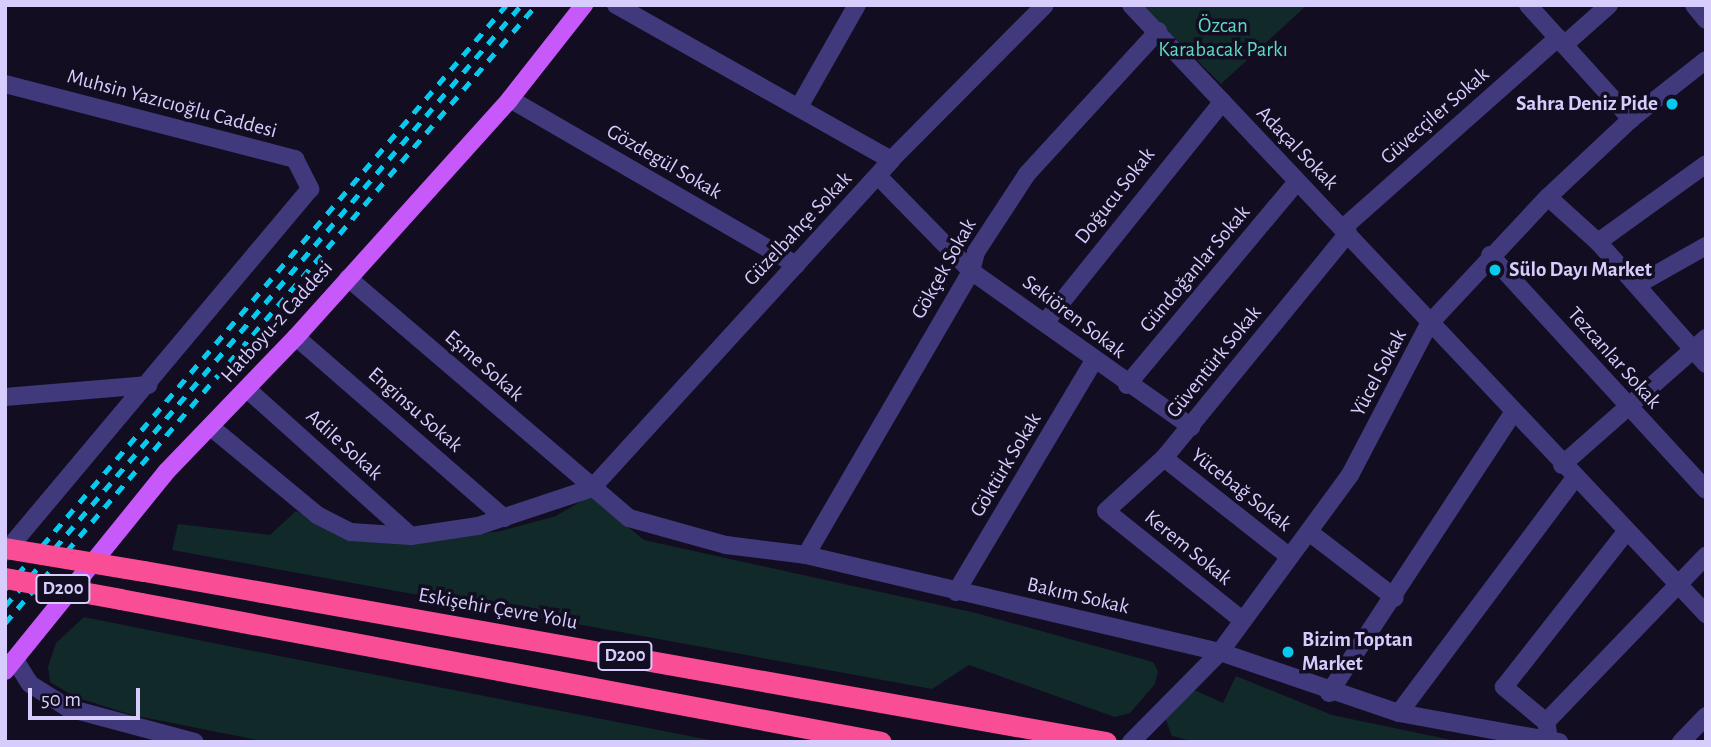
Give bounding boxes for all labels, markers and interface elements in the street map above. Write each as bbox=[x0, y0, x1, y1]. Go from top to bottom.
park label: Özcan Karabacak Parkı bbox=[1158, 13, 1288, 63]
street label: Güvecçiler Sokak bbox=[1376, 62, 1494, 170]
street label: Muhsin Yazıcıoğlu Caddesi bbox=[64, 64, 280, 144]
place label: Sahra Deniz Pide bbox=[1516, 91, 1658, 117]
marker: Sahra Deniz Pide bbox=[1664, 96, 1680, 112]
street label: Adaçal Sokak bbox=[1251, 101, 1343, 195]
street label: Gözdegül Sokak bbox=[602, 119, 726, 205]
street label: Doğucu Sokak bbox=[1070, 143, 1160, 249]
street label: Güzelbahçe Sokak bbox=[739, 167, 857, 291]
street label: Gündoğanlar Sokak bbox=[1135, 200, 1255, 338]
street label: Gökçek Sokak bbox=[906, 214, 982, 324]
street label: Hatboyu-2 Caddesi bbox=[216, 256, 338, 388]
place label: Sülo Dayı Market bbox=[1509, 257, 1652, 283]
marker: Sülo Dayı Market bbox=[1487, 262, 1503, 278]
street label: Sekiören Sokak bbox=[1017, 270, 1131, 364]
street label: Güventürk Sokak bbox=[1161, 301, 1267, 423]
street label: Tezcanlar Sokak bbox=[1562, 302, 1666, 414]
street label: Eşme Sokak bbox=[439, 325, 529, 407]
street label: Yücel Sokak bbox=[1346, 325, 1412, 421]
street label: Enginsu Sokak bbox=[363, 362, 467, 458]
street label: Adile Sokak bbox=[301, 404, 387, 486]
street label: Göktürk Sokak bbox=[965, 408, 1047, 522]
street label: Yücebağ Sokak bbox=[1186, 443, 1296, 537]
street label: Kerem Sokak bbox=[1139, 505, 1237, 591]
street label: Bakım Sokak bbox=[1024, 572, 1132, 620]
road number: D200 bbox=[35, 574, 91, 604]
street label: Eskişehir Çevre Yolu bbox=[416, 583, 580, 635]
place label: Bizim Toptan Market bbox=[1302, 627, 1413, 677]
road number: D200 bbox=[597, 640, 653, 671]
marker: Bizim Toptan Market bbox=[1280, 644, 1296, 660]
scale bar bbox=[32, 674, 144, 718]
text: 50 m bbox=[41, 689, 81, 710]

